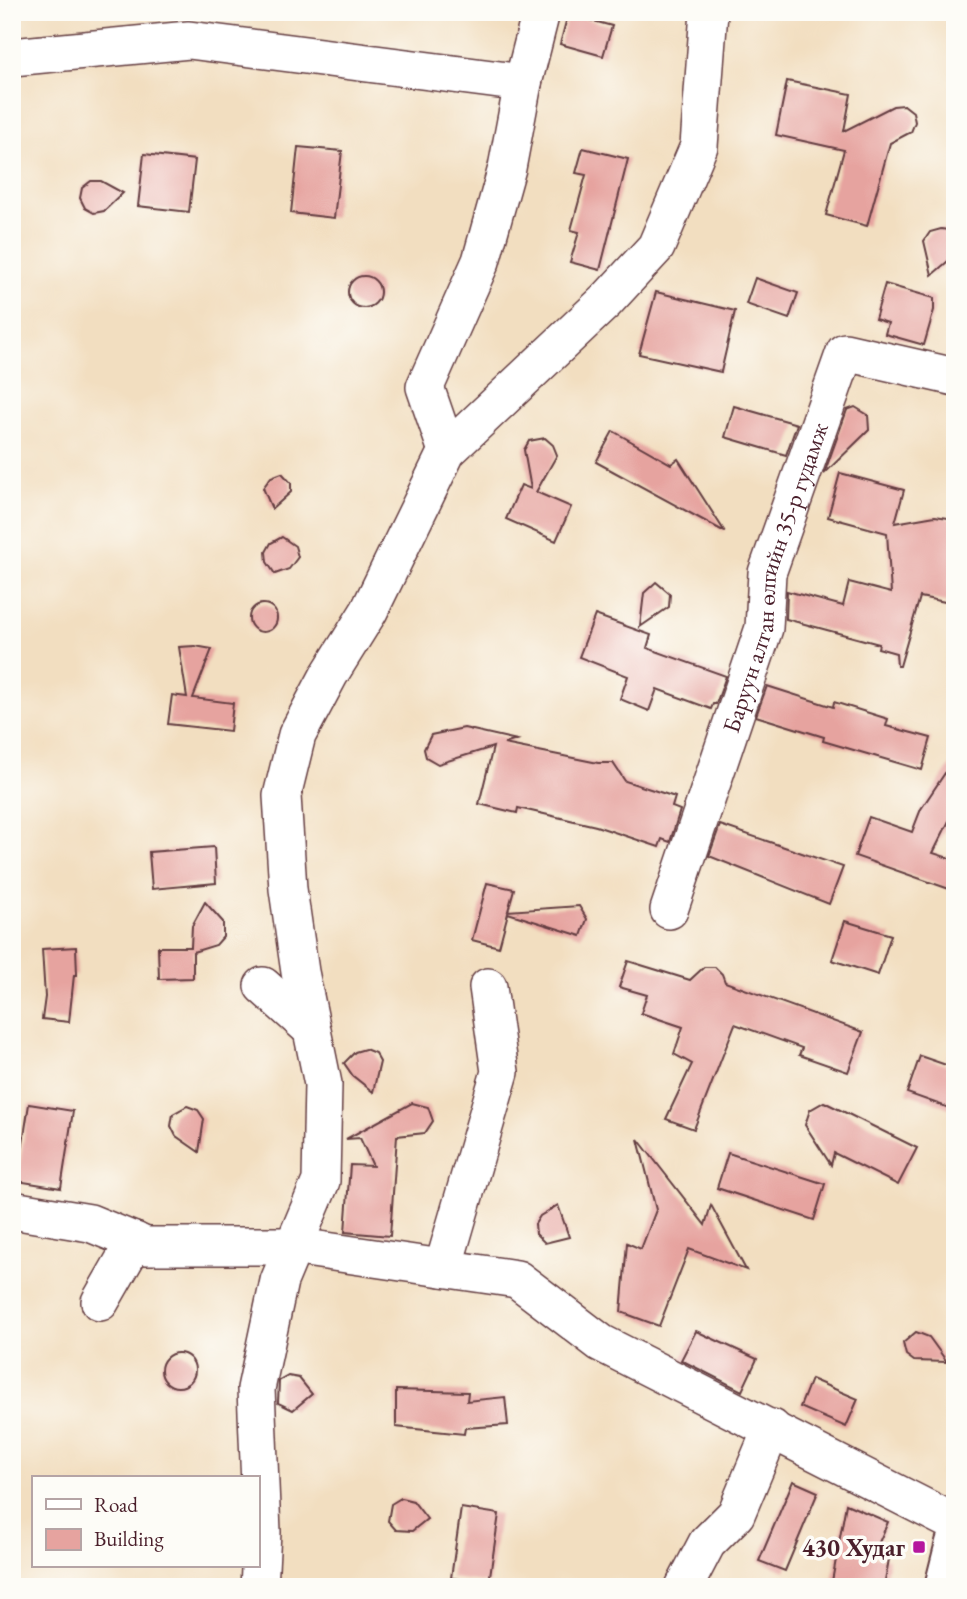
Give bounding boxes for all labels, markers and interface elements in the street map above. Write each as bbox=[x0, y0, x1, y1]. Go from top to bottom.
street label: Баруун алтан өлгийн 35-р гудамж bbox=[714, 418, 835, 737]
legend bbox=[32, 1476, 259, 1568]
text: Road bbox=[94, 1491, 138, 1518]
text: Building bbox=[94, 1525, 164, 1552]
place label: 430 Худаг bbox=[802, 1532, 905, 1564]
marker: 430 Худаг bbox=[911, 1539, 927, 1555]

